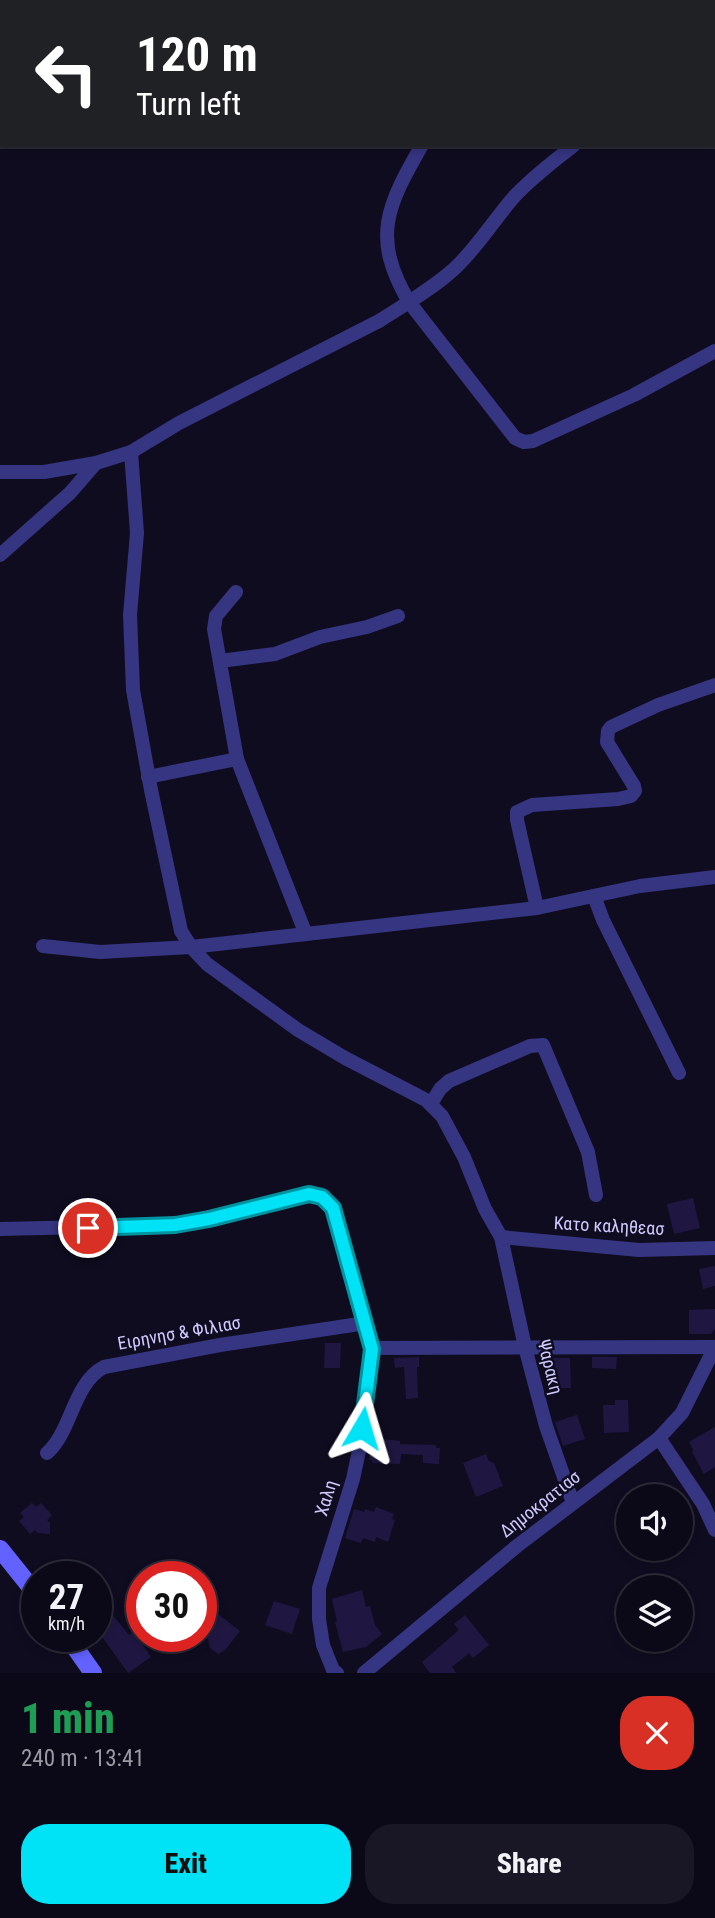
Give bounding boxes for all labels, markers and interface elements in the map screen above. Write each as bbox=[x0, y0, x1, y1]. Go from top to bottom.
text: 120 m bbox=[136, 26, 258, 83]
icon: left bbox=[21, 28, 112, 119]
text: Turn left bbox=[136, 85, 241, 123]
pin bbox=[58, 1198, 118, 1258]
icon: arrive bbox=[69, 1209, 107, 1247]
street label: Κατο καληθεασ bbox=[553, 1212, 665, 1239]
street label: Ειρηνησ & Φιλιασ bbox=[116, 1311, 242, 1354]
street label: Ψαρακη bbox=[534, 1337, 567, 1396]
position arrow bbox=[325, 1391, 399, 1465]
street label: Δημοκρατιασ bbox=[495, 1466, 584, 1541]
street label: Χαλη bbox=[310, 1477, 341, 1518]
map controls bbox=[616, 1484, 693, 1652]
button: sound bbox=[616, 1484, 693, 1561]
speed limit sign: 30 bbox=[126, 1561, 217, 1652]
button: layers bbox=[616, 1575, 693, 1652]
text: 27 bbox=[49, 1577, 84, 1618]
text: km/h bbox=[48, 1613, 85, 1634]
text: 1 min bbox=[21, 1694, 115, 1743]
button: close bbox=[620, 1696, 694, 1770]
text: 240 m · 13:41 bbox=[21, 1745, 145, 1772]
button: Exit bbox=[21, 1824, 351, 1904]
button: Share bbox=[365, 1824, 694, 1904]

